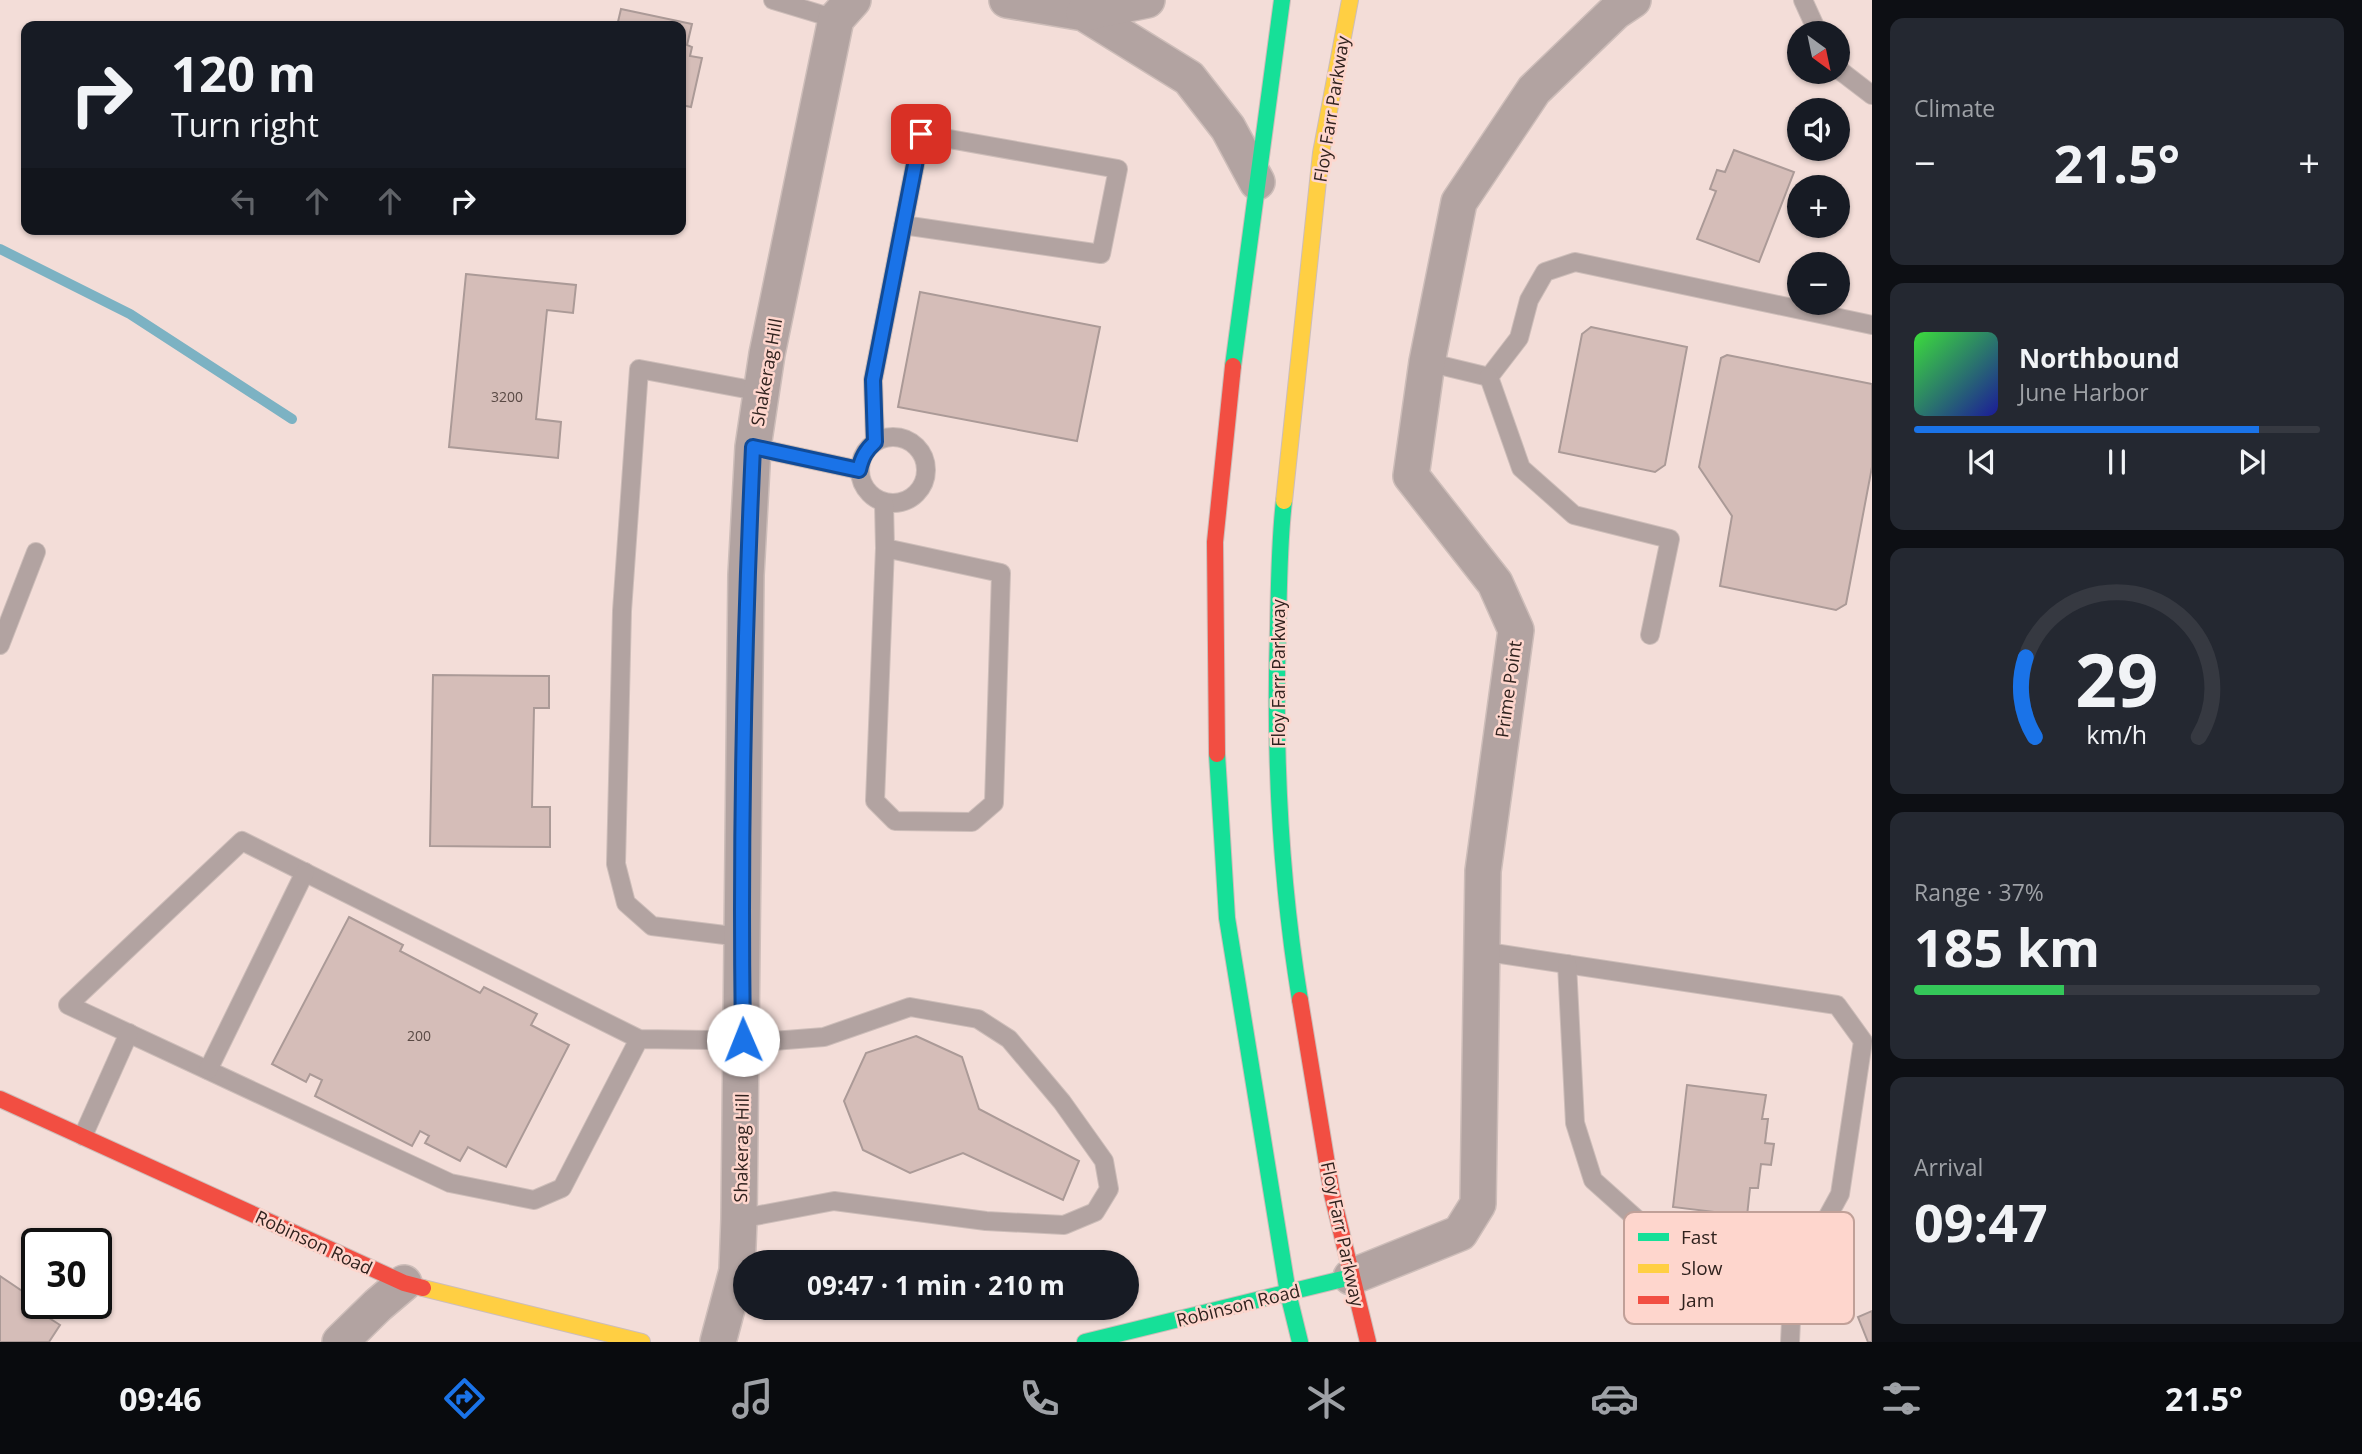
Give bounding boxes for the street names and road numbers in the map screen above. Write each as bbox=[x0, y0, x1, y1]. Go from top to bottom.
street label: Floy Farr Parkway bbox=[1308, 33, 1355, 184]
street label: Shakerag Hill bbox=[745, 316, 787, 428]
street label: Floy Farr Parkway bbox=[1266, 598, 1290, 747]
street label: Prime Point bbox=[1489, 639, 1527, 739]
street label: Shakerag Hill bbox=[728, 1093, 754, 1203]
street label: Floy Farr Parkway bbox=[1316, 1159, 1370, 1310]
street label: Robinson Road bbox=[252, 1204, 376, 1280]
street label: Robinson Road bbox=[1174, 1278, 1302, 1332]

